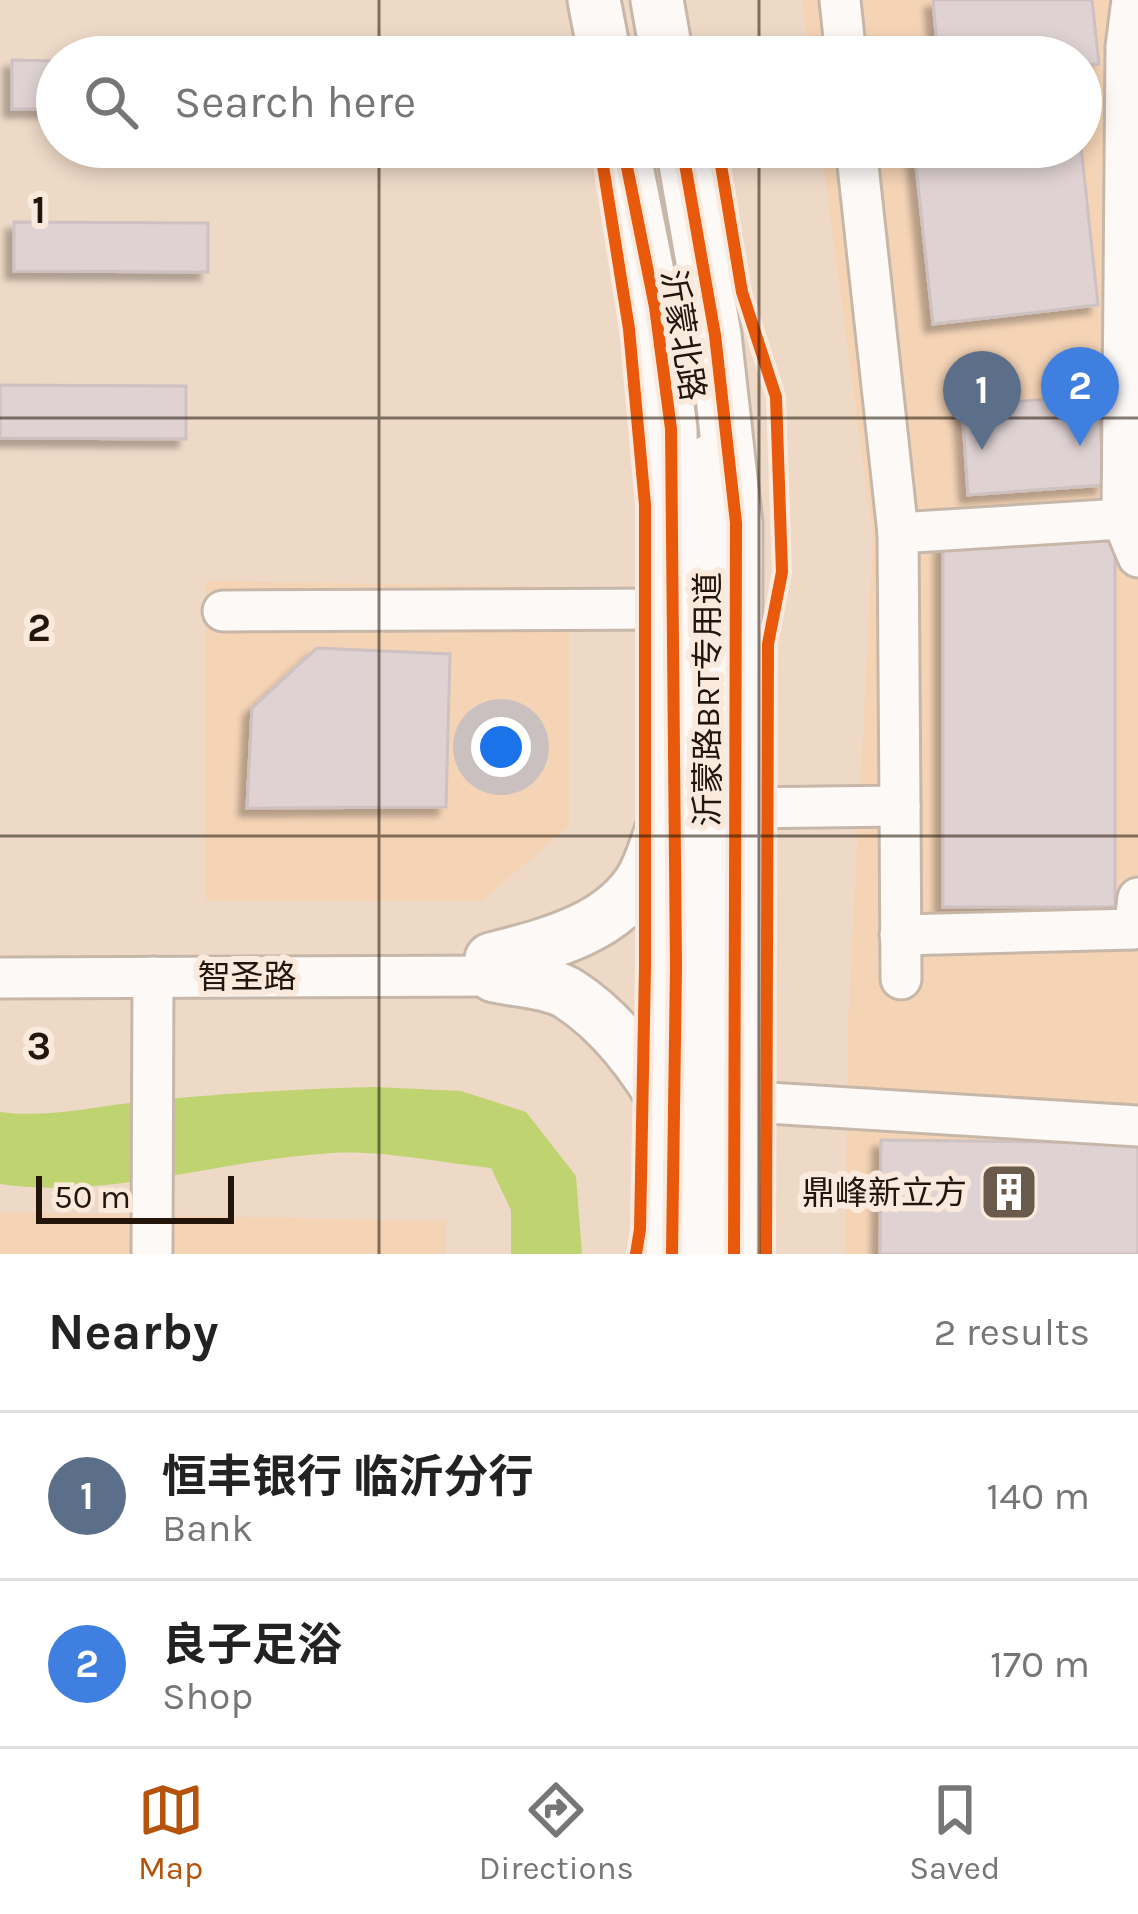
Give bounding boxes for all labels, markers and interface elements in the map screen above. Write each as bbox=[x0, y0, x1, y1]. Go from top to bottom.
search box bbox=[36, 36, 1102, 168]
icon: search bbox=[78, 69, 144, 135]
text: Search here bbox=[174, 76, 416, 128]
text: 1 bbox=[32, 187, 46, 233]
street label: 沂蒙北路 bbox=[654, 267, 712, 403]
pin: 2 bbox=[1041, 347, 1119, 446]
pin: 1 bbox=[943, 351, 1021, 450]
street label: 沂蒙路BRT专用道 bbox=[689, 571, 727, 827]
text: 2 bbox=[27, 605, 51, 651]
your location bbox=[471, 717, 531, 777]
street label: 智圣路 bbox=[198, 958, 297, 996]
text: 3 bbox=[27, 1023, 51, 1069]
building icon: 鼎峰新立方 bbox=[978, 1161, 1040, 1223]
scale bar bbox=[36, 1170, 234, 1223]
place label: 鼎峰新立方 bbox=[802, 1174, 967, 1212]
text: 50 m bbox=[54, 1178, 131, 1216]
text: Nearby bbox=[48, 1302, 218, 1362]
text: 2 results bbox=[934, 1309, 1090, 1355]
text: 恒丰银行 临沂分行 bbox=[162, 1451, 533, 1503]
text: 1 bbox=[80, 1473, 94, 1519]
text: 140 m bbox=[986, 1473, 1090, 1519]
text: Bank bbox=[162, 1505, 253, 1551]
text: 良子足浴 bbox=[162, 1619, 342, 1671]
text: 2 bbox=[75, 1641, 99, 1687]
text: 170 m bbox=[990, 1641, 1090, 1687]
text: Shop bbox=[162, 1673, 253, 1719]
tab: Map bbox=[138, 1777, 204, 1887]
tab: Directions bbox=[479, 1777, 634, 1887]
tab: Saved bbox=[909, 1777, 1000, 1887]

